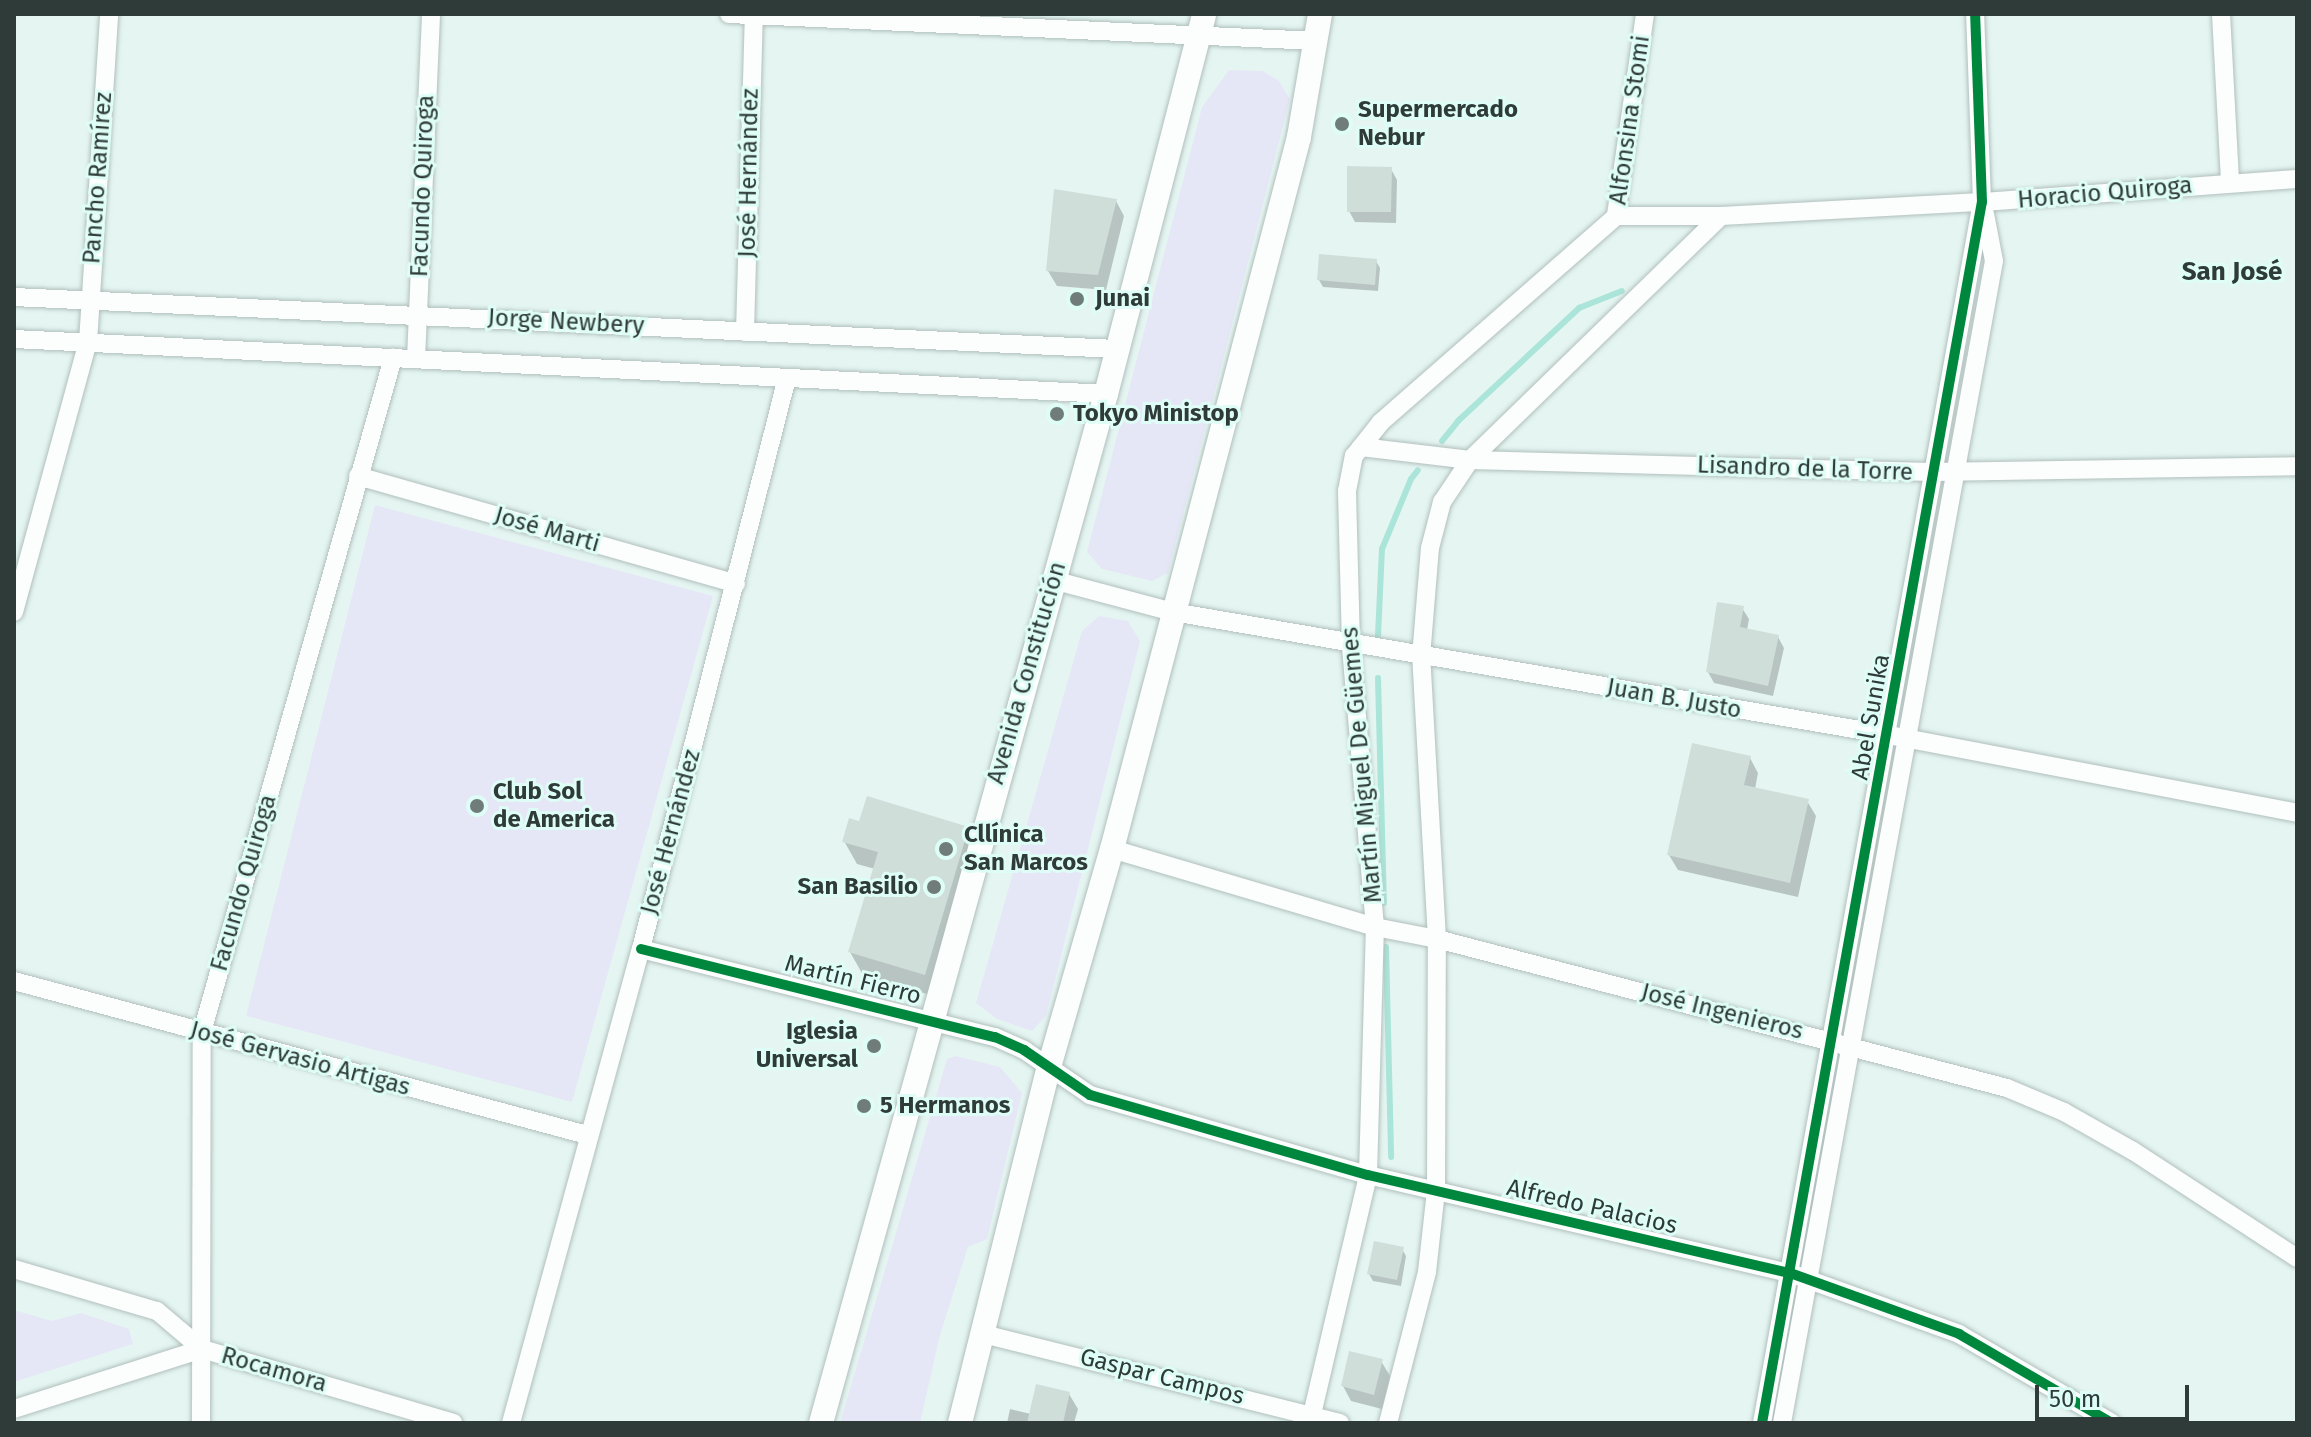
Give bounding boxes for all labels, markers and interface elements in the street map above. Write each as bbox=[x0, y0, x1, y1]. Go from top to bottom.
street label: Alfonsina Stomi bbox=[1604, 33, 1656, 207]
street label: José Hernández bbox=[733, 88, 765, 258]
street label: Pancho Ramírez bbox=[78, 91, 118, 265]
street label: Facundo Quiroga bbox=[405, 94, 441, 278]
place label: Supermercado Nebur bbox=[1358, 96, 1518, 152]
marker: Supermercado Nebur bbox=[1333, 115, 1351, 133]
street label: Horacio Quiroga bbox=[2016, 171, 2194, 215]
district label: San José bbox=[2182, 256, 2282, 288]
place label: Junai bbox=[1095, 285, 1150, 313]
marker: Junai bbox=[1066, 288, 1088, 310]
street label: Jorge Newbery bbox=[487, 304, 645, 340]
place label: Tokyo Ministop bbox=[1073, 400, 1239, 428]
marker: Tokyo Ministop bbox=[1048, 405, 1066, 423]
street label: Lisandro de la Torre bbox=[1696, 451, 1914, 487]
street label: José Marti bbox=[491, 501, 603, 559]
street label: Avenida Constitución bbox=[981, 559, 1073, 787]
street label: Martín Miguel De Güemes bbox=[1336, 626, 1388, 904]
street label: Abel Sunika bbox=[1846, 652, 1896, 782]
street label: Juan B. Justo bbox=[1604, 673, 1744, 725]
street label: José Hernández bbox=[635, 746, 707, 918]
place label: Club Sol de America bbox=[493, 778, 615, 834]
street label: Facundo Quiroga bbox=[205, 791, 283, 975]
marker: Club Sol de America bbox=[468, 797, 486, 815]
place label: Cllínica San Marcos bbox=[964, 821, 1088, 877]
marker: Cllínica San Marcos bbox=[935, 838, 957, 860]
place label: San Basilio bbox=[798, 873, 918, 901]
marker: San Basilio bbox=[925, 878, 943, 896]
street label: Martín Fierro bbox=[782, 949, 924, 1011]
street label: José Ingenieros bbox=[1638, 978, 1806, 1046]
street label: José Gervasio Artigas bbox=[187, 1016, 413, 1102]
place label: Iglesia Universal bbox=[756, 1018, 858, 1074]
marker: Iglesia Universal bbox=[865, 1037, 883, 1055]
place label: 5 Hermanos bbox=[880, 1092, 1010, 1120]
marker: 5 Hermanos bbox=[855, 1097, 873, 1115]
street label: Alfredo Palacios bbox=[1504, 1173, 1680, 1241]
street label: Rocamora bbox=[218, 1341, 330, 1399]
street label: Gaspar Campos bbox=[1077, 1343, 1247, 1411]
scale bar bbox=[2039, 1369, 2193, 1419]
text: 50 m bbox=[2049, 1385, 2101, 1413]

